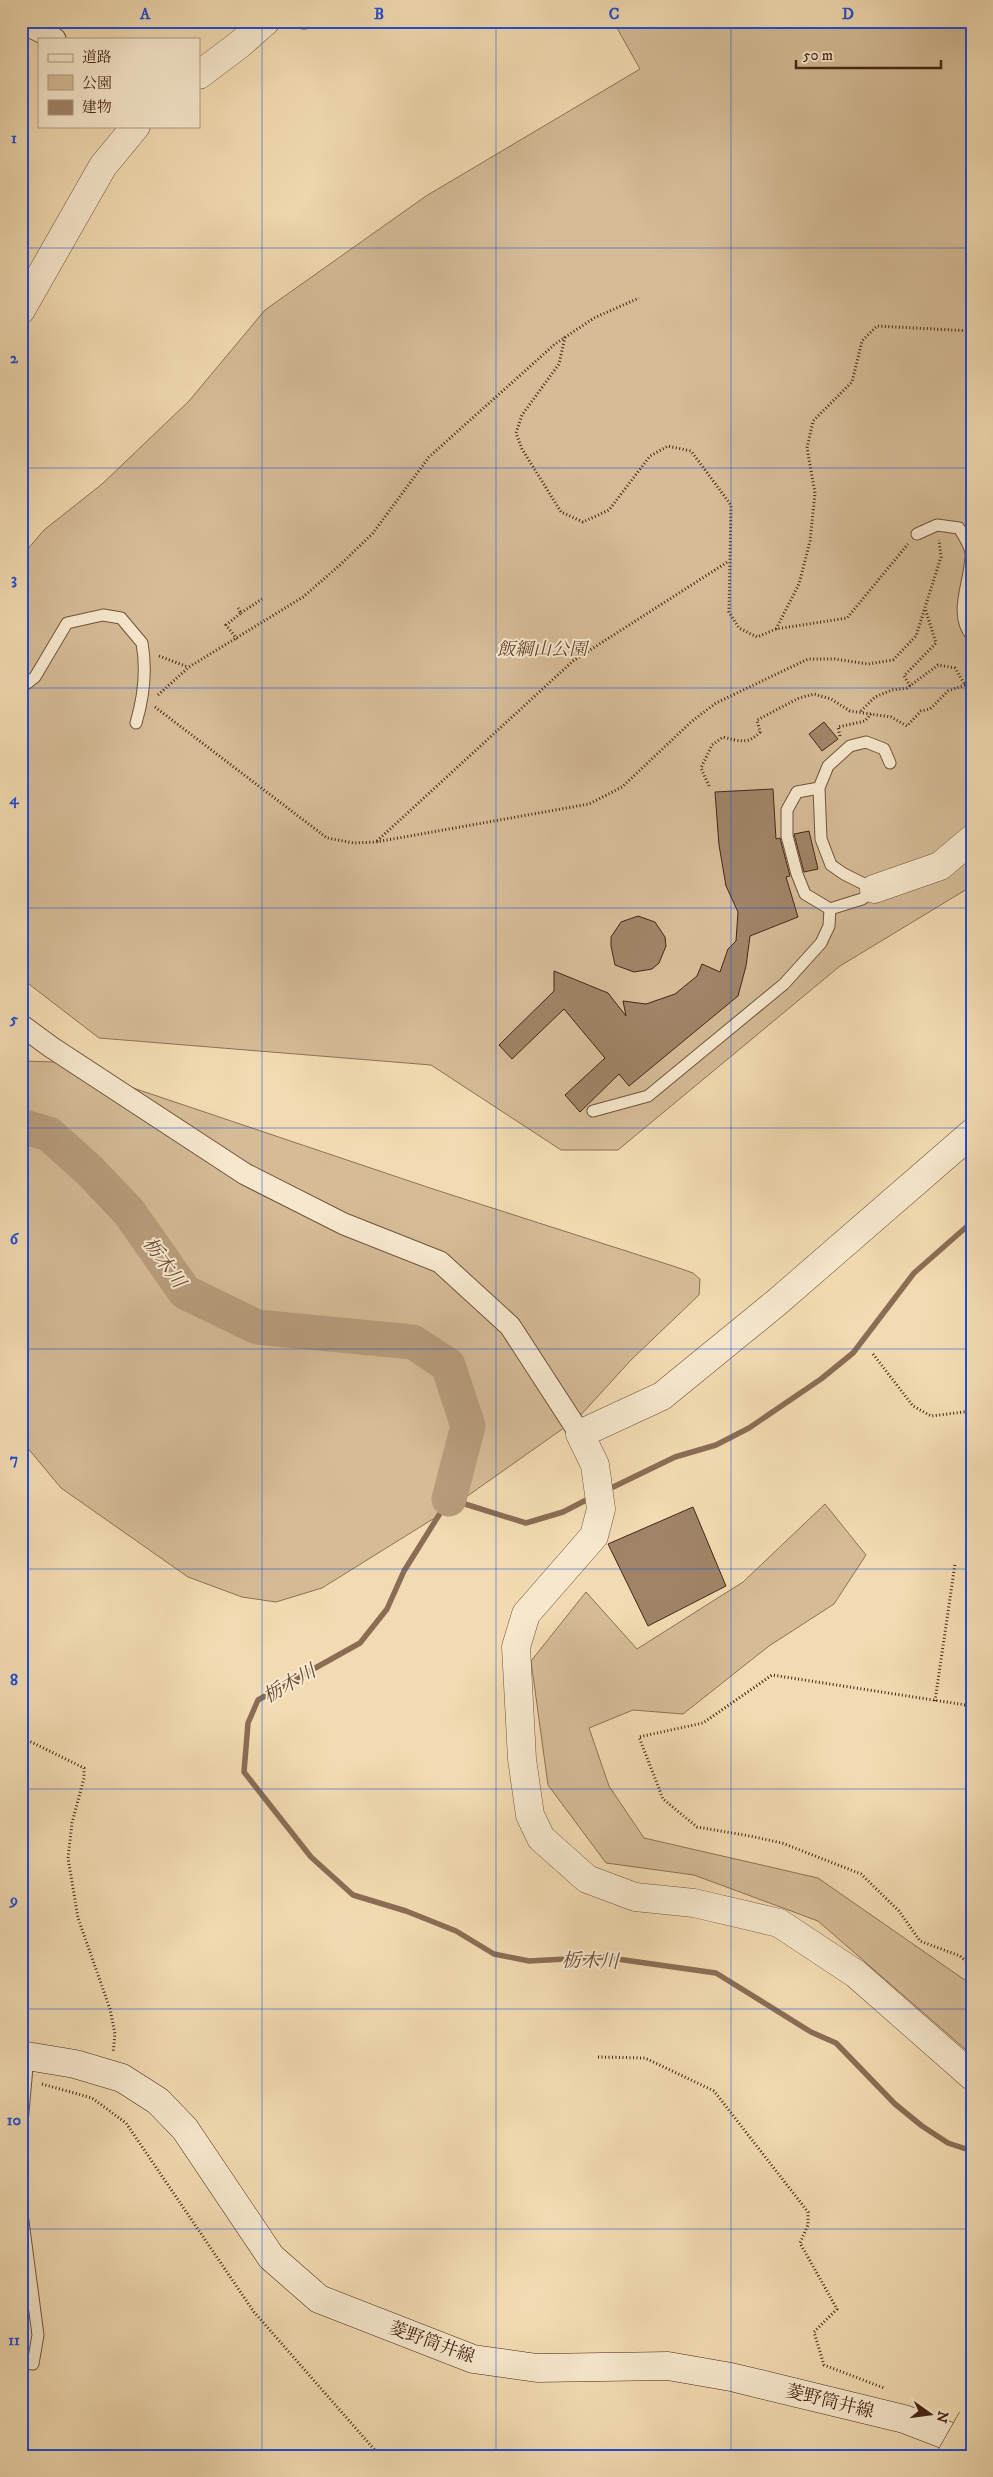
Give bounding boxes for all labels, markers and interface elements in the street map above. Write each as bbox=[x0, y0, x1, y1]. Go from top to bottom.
text: A bbox=[139, 4, 151, 24]
text: B bbox=[374, 4, 384, 24]
text: C bbox=[609, 4, 619, 24]
text: D bbox=[842, 4, 854, 24]
legend bbox=[38, 38, 200, 128]
scale bar bbox=[796, 38, 940, 70]
text: 50 m bbox=[803, 46, 833, 65]
text: 道路 bbox=[82, 48, 112, 67]
text: 公園 bbox=[82, 74, 112, 93]
text: 建物 bbox=[82, 98, 112, 117]
text: 1 bbox=[11, 128, 17, 148]
text: 2 bbox=[10, 348, 19, 368]
text: 3 bbox=[11, 569, 17, 589]
park label: 飯綱山公園 bbox=[497, 639, 590, 661]
text: 4 bbox=[8, 789, 19, 809]
text: 5 bbox=[9, 1009, 18, 1029]
text: 6 bbox=[10, 1229, 20, 1249]
water label: 栃木川 bbox=[138, 1233, 191, 1294]
text: 7 bbox=[10, 1449, 18, 1469]
water label: 栃木川 bbox=[259, 1659, 322, 1709]
text: 8 bbox=[10, 1670, 18, 1690]
text: 9 bbox=[9, 1890, 18, 1910]
water label: 栃木川 bbox=[561, 1950, 621, 1974]
text: 10 bbox=[7, 2110, 22, 2130]
street label: 菱野筒井線 bbox=[386, 2317, 478, 2369]
text: 11 bbox=[8, 2330, 20, 2350]
street label: 菱野筒井線 bbox=[783, 2380, 876, 2424]
north arrow bbox=[906, 2390, 956, 2440]
text: N bbox=[931, 2409, 952, 2425]

